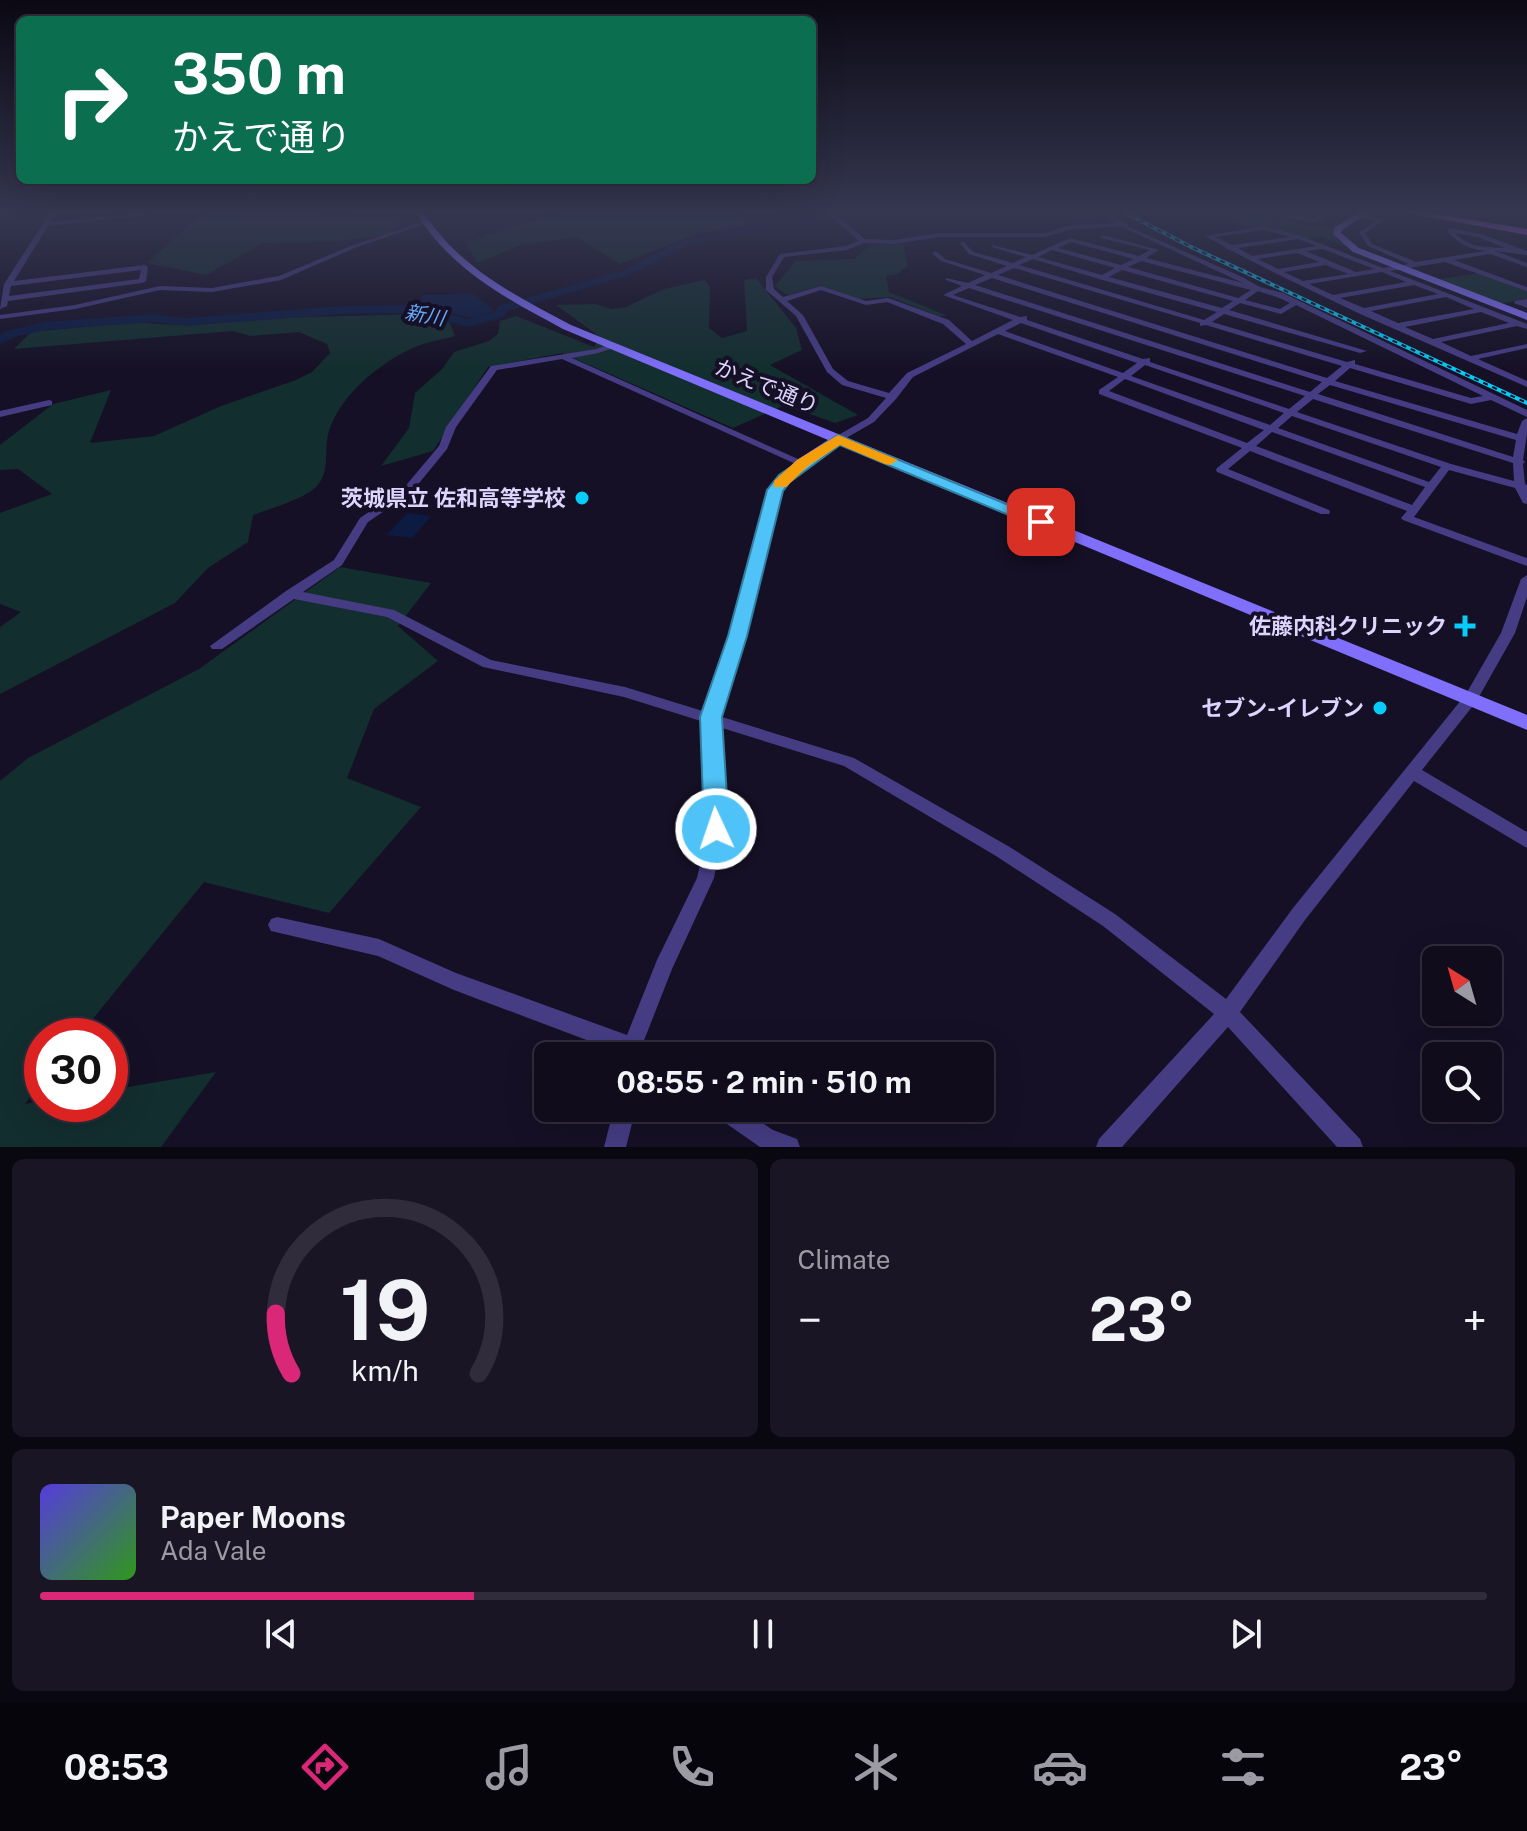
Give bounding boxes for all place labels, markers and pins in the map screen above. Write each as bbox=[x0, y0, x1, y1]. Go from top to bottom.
place label: 茨城県立 佐和高等学校 bbox=[341, 485, 566, 511]
pin bbox=[1007, 488, 1075, 556]
marker: 茨城県立 佐和高等学校 bbox=[573, 489, 591, 507]
place label: 佐藤内科クリニック bbox=[1249, 613, 1447, 639]
marker: 佐藤内科クリニック bbox=[1454, 615, 1476, 637]
place label: セブン-イレブン bbox=[1201, 695, 1364, 721]
marker: セブン-イレブン bbox=[1371, 699, 1389, 717]

